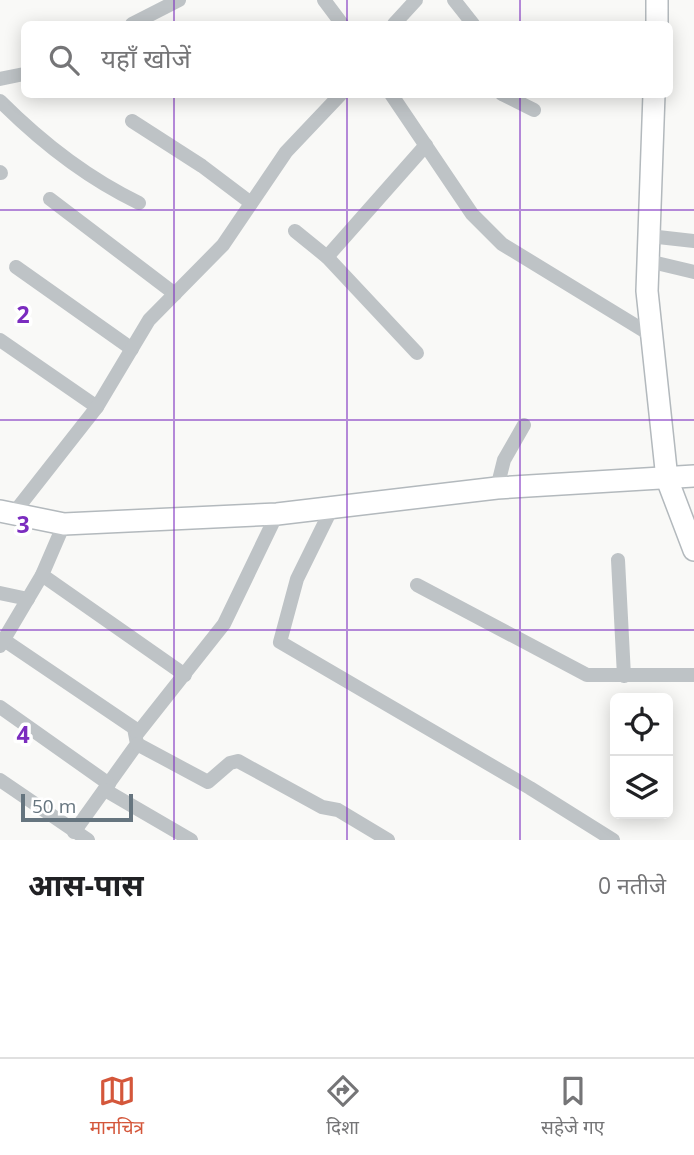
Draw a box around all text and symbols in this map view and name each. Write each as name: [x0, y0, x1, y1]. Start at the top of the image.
search box: [21, 21, 673, 98]
text: यहाँ खोजें: [101, 40, 191, 76]
icon: search: [45, 41, 83, 79]
text: 2: [16, 298, 30, 330]
text: 3: [16, 508, 30, 540]
map controls: [610, 693, 673, 819]
button: locate: [610, 693, 673, 756]
text: 4: [16, 718, 30, 750]
button: layers: [610, 756, 673, 819]
scale bar: [21, 791, 133, 823]
text: 50 m: [32, 793, 76, 819]
text: आस-पास: [28, 864, 144, 905]
text: 0 नतीजे: [598, 869, 666, 901]
tab: मानचित्र: [90, 1072, 144, 1142]
tab: दिशा: [324, 1072, 362, 1142]
tab: सहेजे गए: [541, 1072, 604, 1142]

